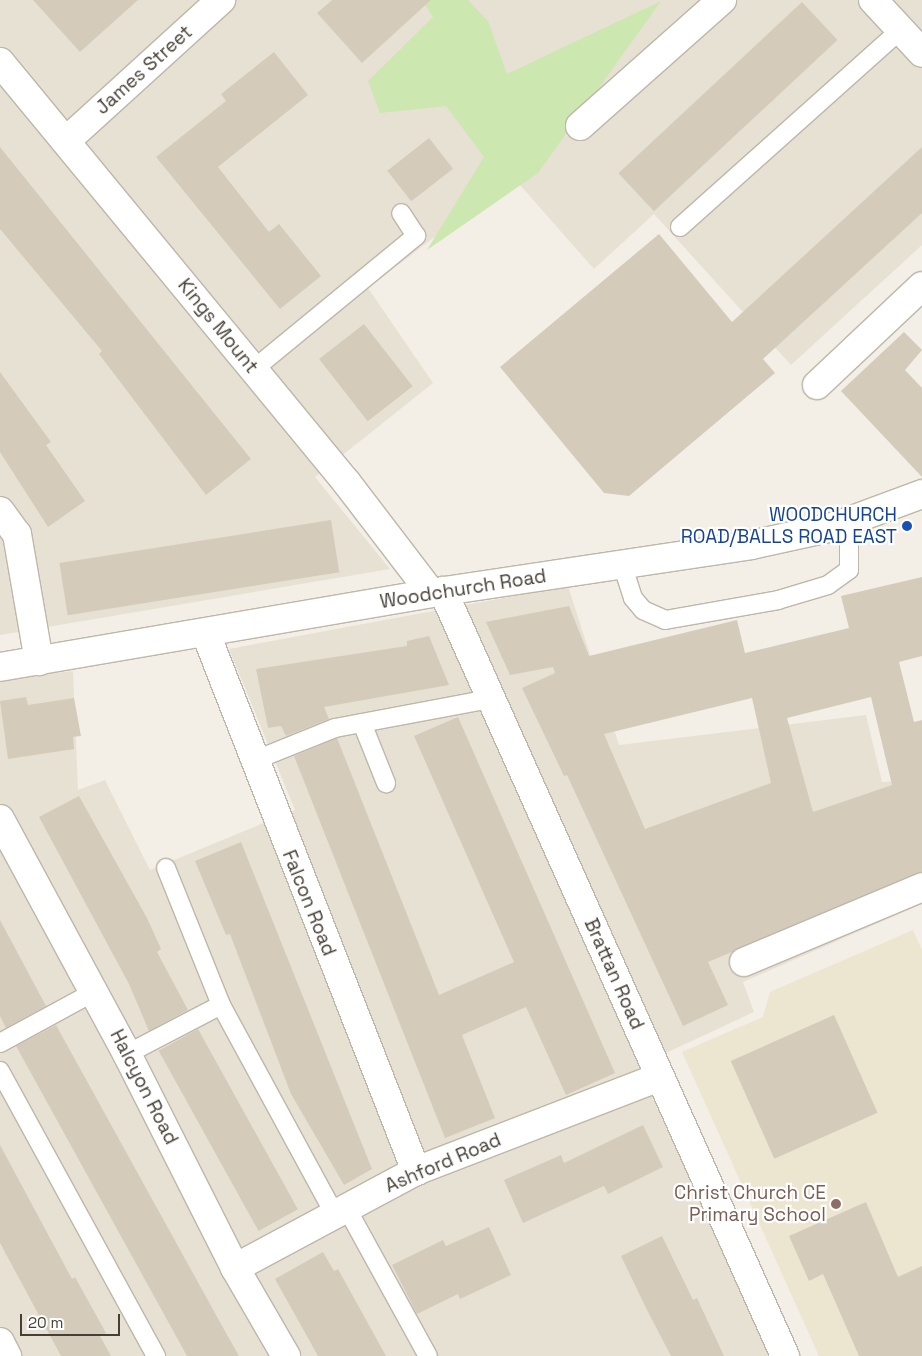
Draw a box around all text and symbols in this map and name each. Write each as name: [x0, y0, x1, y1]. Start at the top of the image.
street label: James Street: [91, 21, 197, 119]
street label: Kings Mount: [173, 274, 263, 378]
place label: WOODCHURCH ROAD/BALLS ROAD EAST: [681, 504, 897, 548]
marker: WOODCHURCH ROAD/BALLS ROAD EAST: [901, 520, 913, 532]
street label: Woodchurch Road: [378, 565, 548, 613]
street label: Falcon Road: [277, 847, 341, 959]
street label: Brattan Road: [579, 915, 649, 1033]
street label: Halcyon Road: [105, 1026, 183, 1148]
street label: Ashford Road: [382, 1128, 504, 1198]
place label: Christ Church CE Primary School: [674, 1182, 826, 1226]
marker: Christ Church CE Primary School: [830, 1198, 842, 1210]
scale bar: [22, 1304, 122, 1336]
text: 20 m: [28, 1313, 63, 1332]

